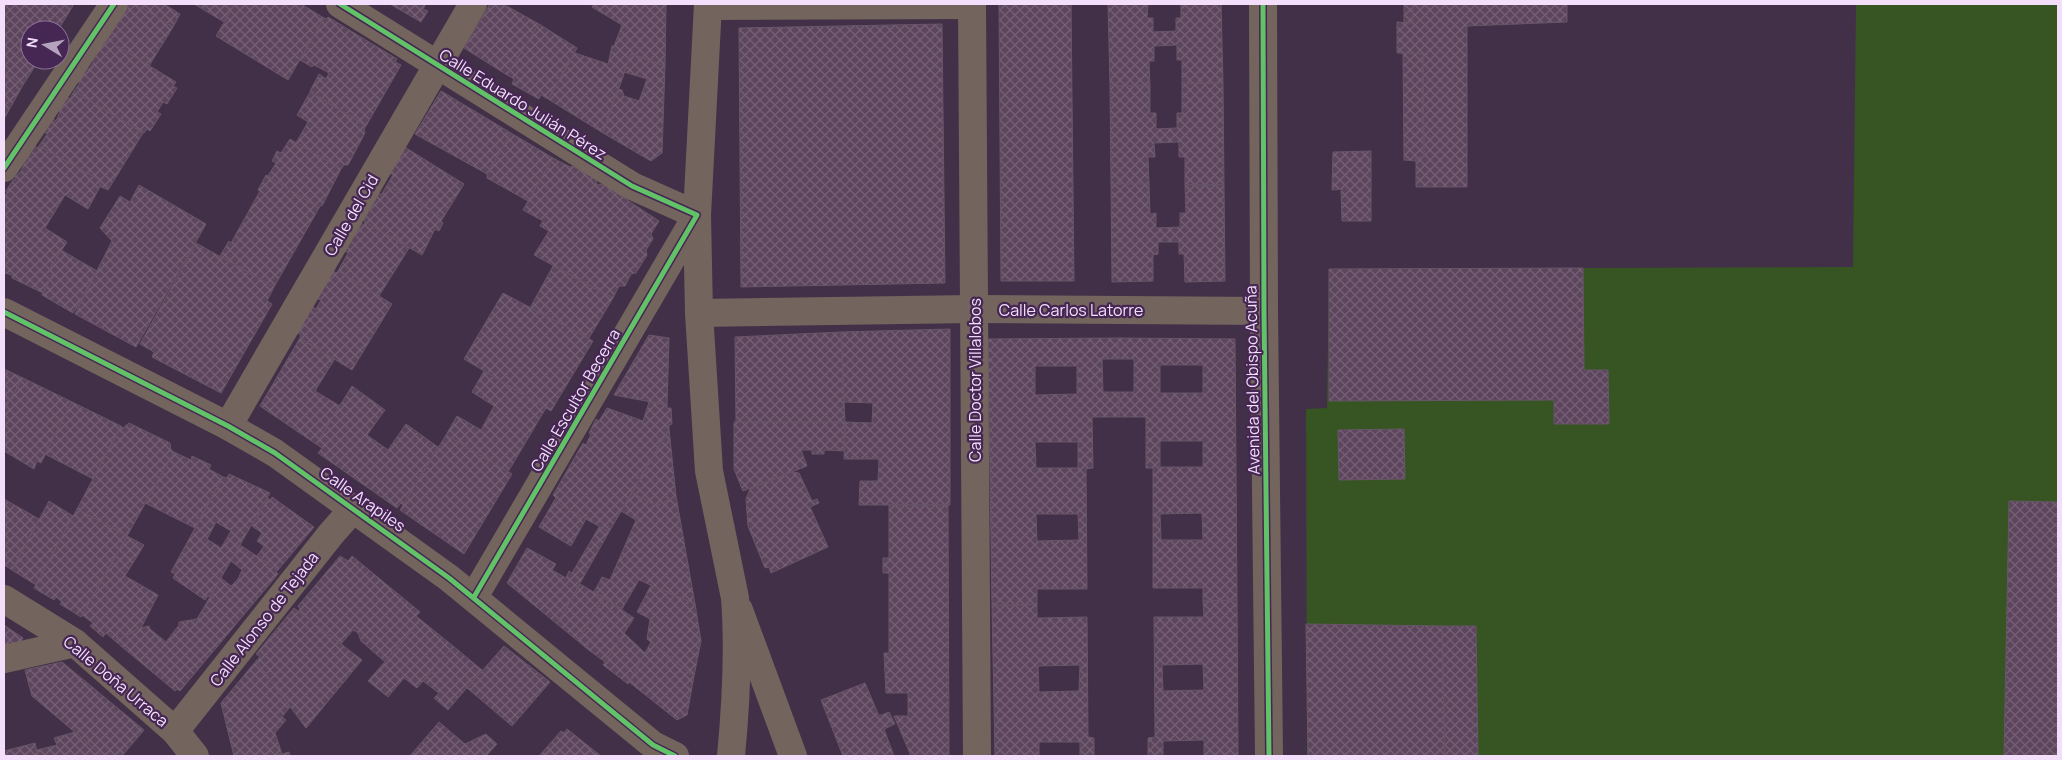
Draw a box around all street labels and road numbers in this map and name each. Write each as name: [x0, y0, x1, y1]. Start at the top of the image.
street label: Calle Eduardo Julián Pérez: [435, 43, 611, 165]
street label: Calle del Cid: [319, 170, 383, 260]
street label: Avenida del Obispo Acuña: [1239, 285, 1265, 475]
street label: Calle Doctor Villalobos: [964, 298, 986, 462]
street label: Calle Carlos Latorre: [999, 299, 1143, 321]
street label: Calle Escultor Becerra: [525, 324, 625, 476]
street label: Calle Arapiles: [316, 461, 410, 537]
street label: Calle Alonso de Tejada: [204, 547, 324, 691]
street label: Calle Doña Urraca: [59, 630, 173, 732]

